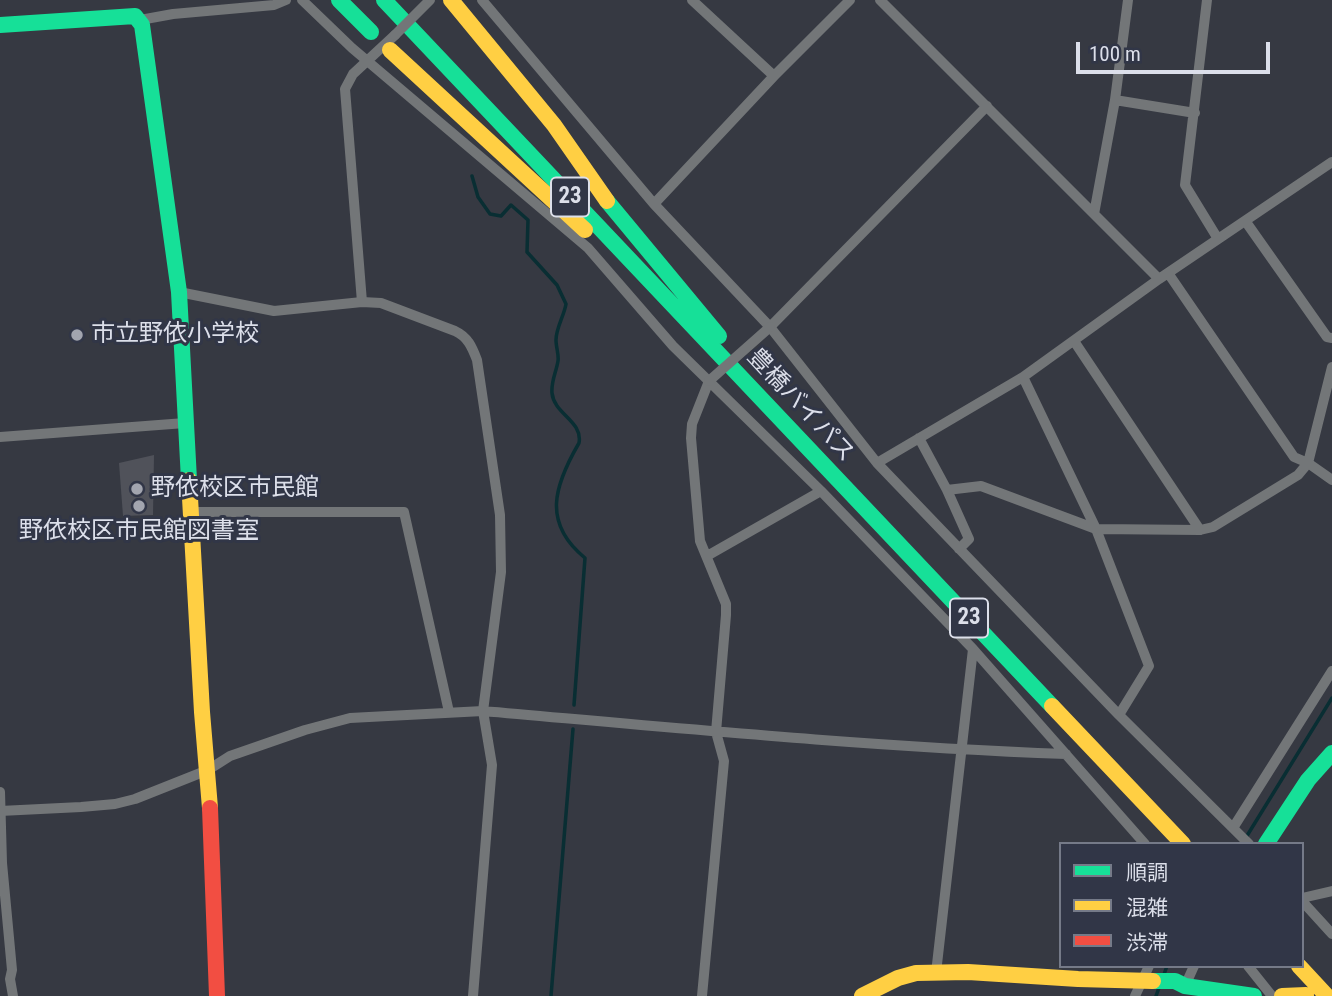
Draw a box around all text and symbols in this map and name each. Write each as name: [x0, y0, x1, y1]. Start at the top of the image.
scale bar: [1080, 28, 1274, 72]
text: 100 m: [1089, 42, 1141, 66]
road number: 23: [551, 178, 589, 216]
place label: 市立野依小学校: [91, 321, 259, 349]
marker: 市立野依小学校: [69, 327, 85, 343]
street label: 豊橋バイパス: [740, 344, 860, 468]
place label: 野依校区市民館: [151, 475, 319, 503]
marker: 野依校区市民館: [129, 481, 145, 497]
marker: 野依校区市民館図書室: [131, 498, 147, 514]
place label: 野依校区市民館図書室: [19, 518, 259, 546]
road number: 23: [950, 598, 988, 638]
legend: [1059, 842, 1304, 968]
text: 順調: [1126, 861, 1168, 885]
text: 混雑: [1126, 896, 1168, 920]
text: 渋滞: [1126, 931, 1168, 955]

